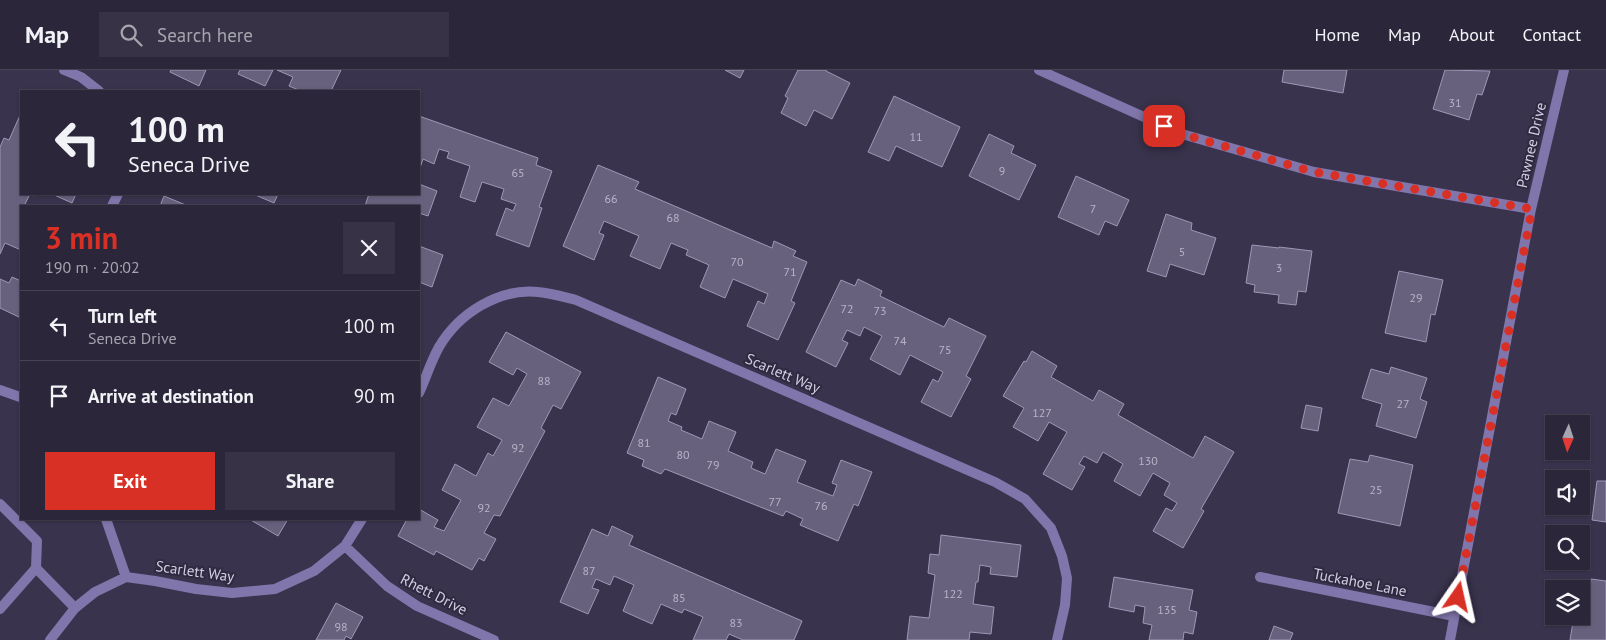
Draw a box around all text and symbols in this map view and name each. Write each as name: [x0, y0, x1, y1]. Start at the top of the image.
search box: [99, 12, 449, 57]
text: Map: [25, 19, 69, 50]
icon: search: [117, 21, 145, 49]
text: Search here: [157, 23, 253, 47]
text: Home: [1314, 23, 1360, 46]
text: Map: [1388, 23, 1421, 46]
text: About: [1449, 23, 1495, 46]
text: Contact: [1523, 23, 1581, 46]
house number: 31: [1448, 95, 1462, 110]
street label: Pawnee Drive: [1512, 100, 1550, 190]
pin: [1143, 105, 1185, 147]
text: 100 m: [128, 106, 225, 152]
icon: left: [45, 110, 110, 175]
icon: arrive: [1150, 112, 1178, 140]
house number: 11: [909, 129, 923, 144]
text: Seneca Drive: [128, 150, 250, 178]
house number: 9: [999, 163, 1005, 178]
house number: 65: [511, 165, 525, 180]
house number: 66: [604, 191, 618, 206]
house number: 7: [1090, 201, 1096, 216]
house number: 68: [666, 210, 680, 225]
text: 3 min: [45, 218, 118, 257]
button: close: [343, 222, 395, 274]
house number: 5: [1179, 244, 1185, 259]
house number: 70: [730, 254, 744, 269]
text: 190 m · 20:02: [45, 257, 140, 277]
house number: 3: [1276, 260, 1282, 275]
house number: 71: [783, 264, 797, 279]
house number: 29: [1409, 290, 1423, 305]
house number: 72: [840, 301, 854, 316]
house number: 73: [873, 303, 887, 318]
text: Turn left: [88, 304, 157, 328]
icon: left: [45, 312, 73, 340]
text: 100 m: [343, 314, 395, 338]
text: Seneca Drive: [88, 328, 177, 348]
house number: 74: [893, 333, 907, 348]
house number: 75: [938, 342, 952, 357]
street label: Scarlett Way: [743, 349, 823, 397]
house number: 88: [537, 373, 551, 388]
icon: arrive: [45, 382, 73, 410]
text: Arrive at destination: [88, 384, 254, 408]
text: 90 m: [354, 384, 395, 408]
house number: 27: [1396, 396, 1410, 411]
house number: 127: [1032, 405, 1052, 420]
north arrow: [1545, 415, 1590, 460]
map controls: [1545, 415, 1590, 625]
house number: 81: [637, 435, 651, 450]
house number: 92: [511, 440, 525, 455]
house number: 80: [676, 447, 690, 462]
button: Exit: [45, 452, 215, 510]
button: Share: [225, 452, 395, 510]
house number: 130: [1138, 453, 1158, 468]
house number: 79: [706, 457, 720, 472]
button: sound: [1545, 470, 1590, 515]
house number: 25: [1369, 482, 1383, 497]
house number: 77: [768, 494, 782, 509]
house number: 76: [814, 498, 828, 513]
house number: 92: [477, 500, 491, 515]
button: search: [1545, 525, 1590, 570]
street label: Scarlett Way: [154, 556, 236, 586]
house number: 87: [582, 563, 596, 578]
street label: Tuckahoe Lane: [1312, 564, 1408, 600]
street label: Rhett Drive: [397, 569, 471, 619]
position arrow: [1431, 570, 1483, 622]
button: layers: [1545, 580, 1590, 625]
house number: 122: [943, 586, 963, 601]
house number: 85: [672, 590, 686, 605]
house number: 135: [1157, 602, 1177, 617]
house number: 83: [729, 615, 743, 630]
house number: 98: [334, 619, 348, 634]

